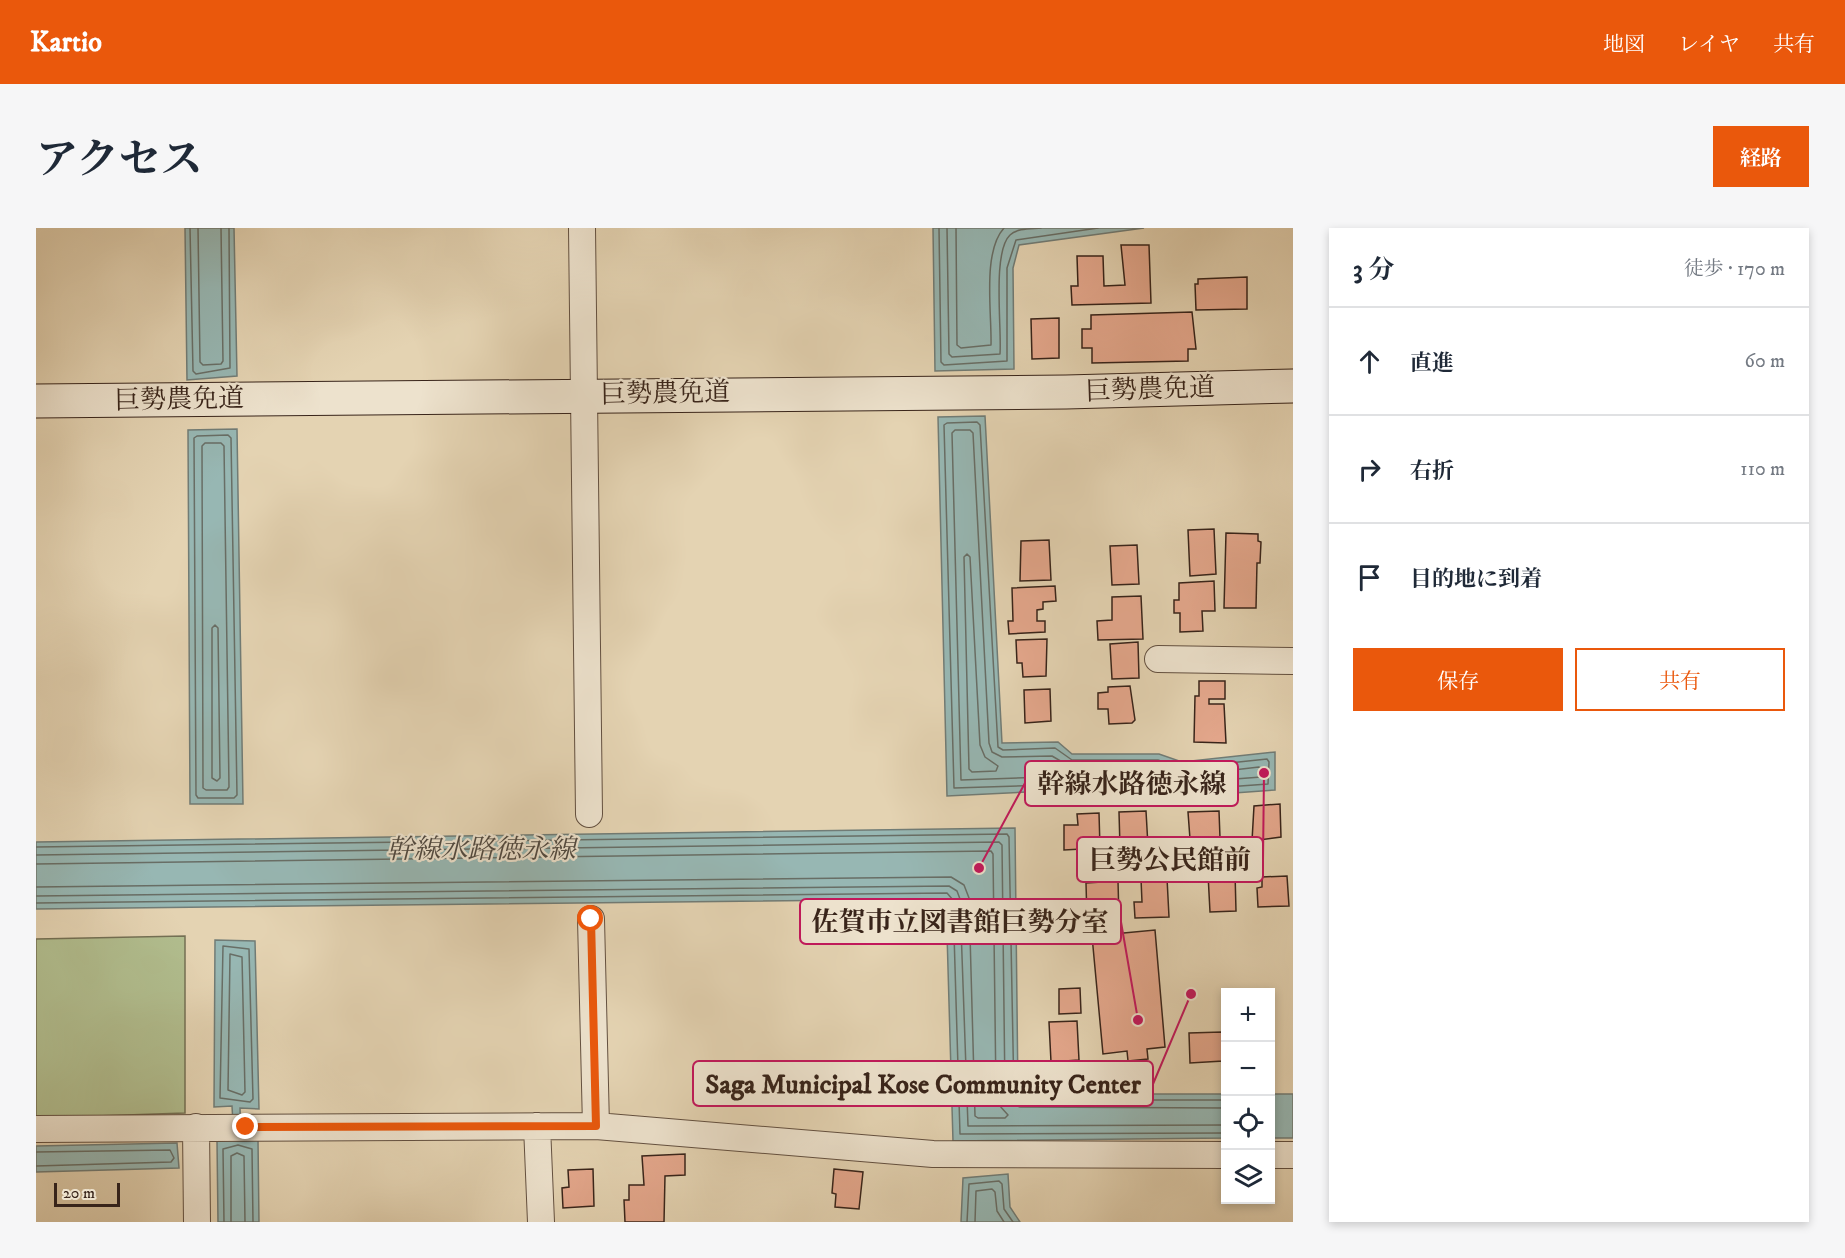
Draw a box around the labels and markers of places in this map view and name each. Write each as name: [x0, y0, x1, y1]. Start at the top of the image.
callout: 幹線水路徳永線: [1025, 761, 1238, 806]
callout: 巨勢公民館前: [1077, 837, 1263, 882]
callout: 佐賀市立図書館巨勢分室: [800, 899, 1121, 944]
callout: Saga Municipal Kose Community Center: [693, 1061, 1153, 1106]

